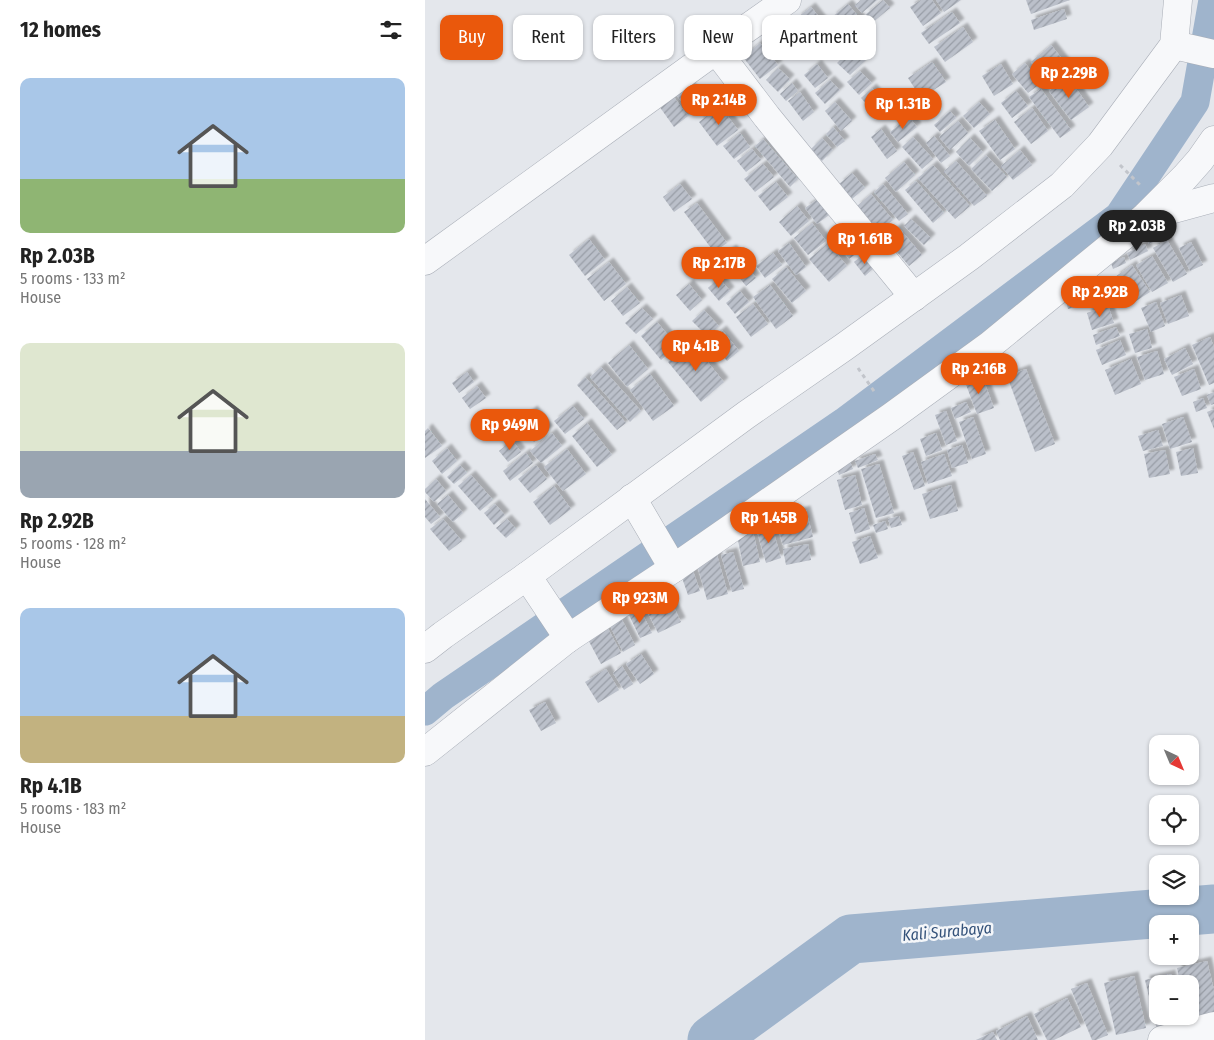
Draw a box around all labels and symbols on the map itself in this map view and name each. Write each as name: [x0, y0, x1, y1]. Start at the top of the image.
pin: Rp 2.29B: [1017, 56, 1121, 99]
pin: Rp 2.14B: [667, 84, 771, 126]
pin: Rp 1.31B: [851, 88, 955, 130]
pin: Rp 2.03B: [1085, 210, 1189, 252]
pin: Rp 1.61B: [813, 222, 917, 265]
pin: Rp 2.17B: [667, 246, 771, 289]
pin: Rp 2.92B: [1048, 276, 1152, 318]
pin: Rp 4.1B: [650, 330, 742, 372]
pin: Rp 2.16B: [927, 352, 1031, 395]
pin: Rp 949M: [464, 408, 556, 451]
pin: Rp 1.45B: [717, 502, 821, 544]
pin: Rp 923M: [594, 582, 686, 624]
north arrow: [1149, 735, 1199, 785]
water label: Kali Surabaya: [901, 918, 993, 945]

